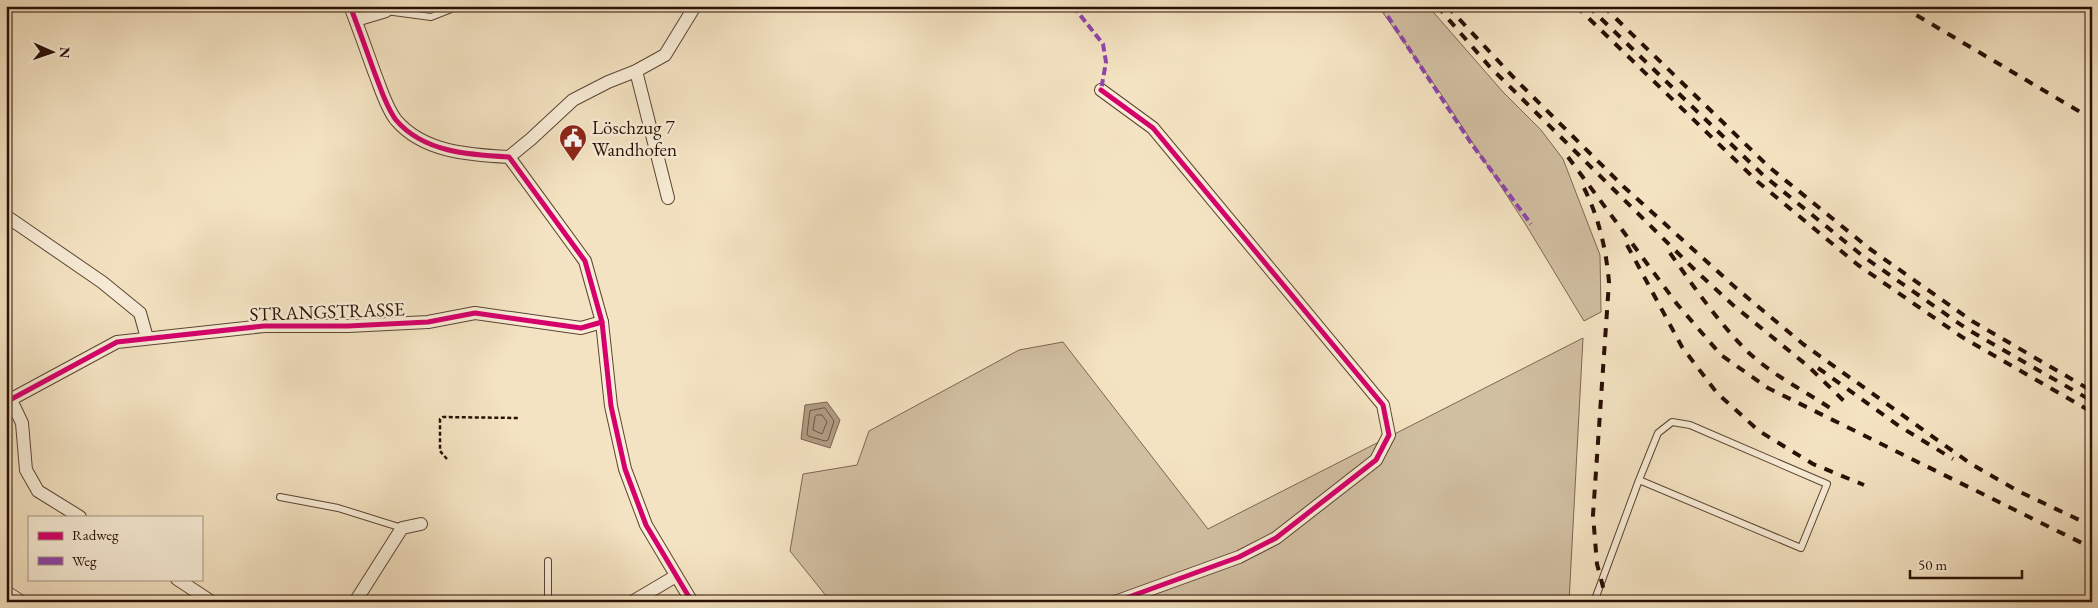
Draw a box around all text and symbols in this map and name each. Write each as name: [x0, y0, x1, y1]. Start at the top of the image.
north arrow: [28, 28, 78, 78]
text: N: [56, 46, 74, 59]
place label: Löschzug 7 Wandhofen: [592, 115, 677, 162]
public building icon: Löschzug 7 Wandhofen: [558, 123, 588, 162]
street label: STRANGSTRASSE: [249, 296, 405, 327]
legend: [28, 516, 202, 580]
text: Radweg: [72, 525, 119, 544]
scale bar: [1910, 548, 2023, 580]
text: Weg: [72, 551, 97, 570]
text: 50 m: [1918, 555, 1947, 574]

